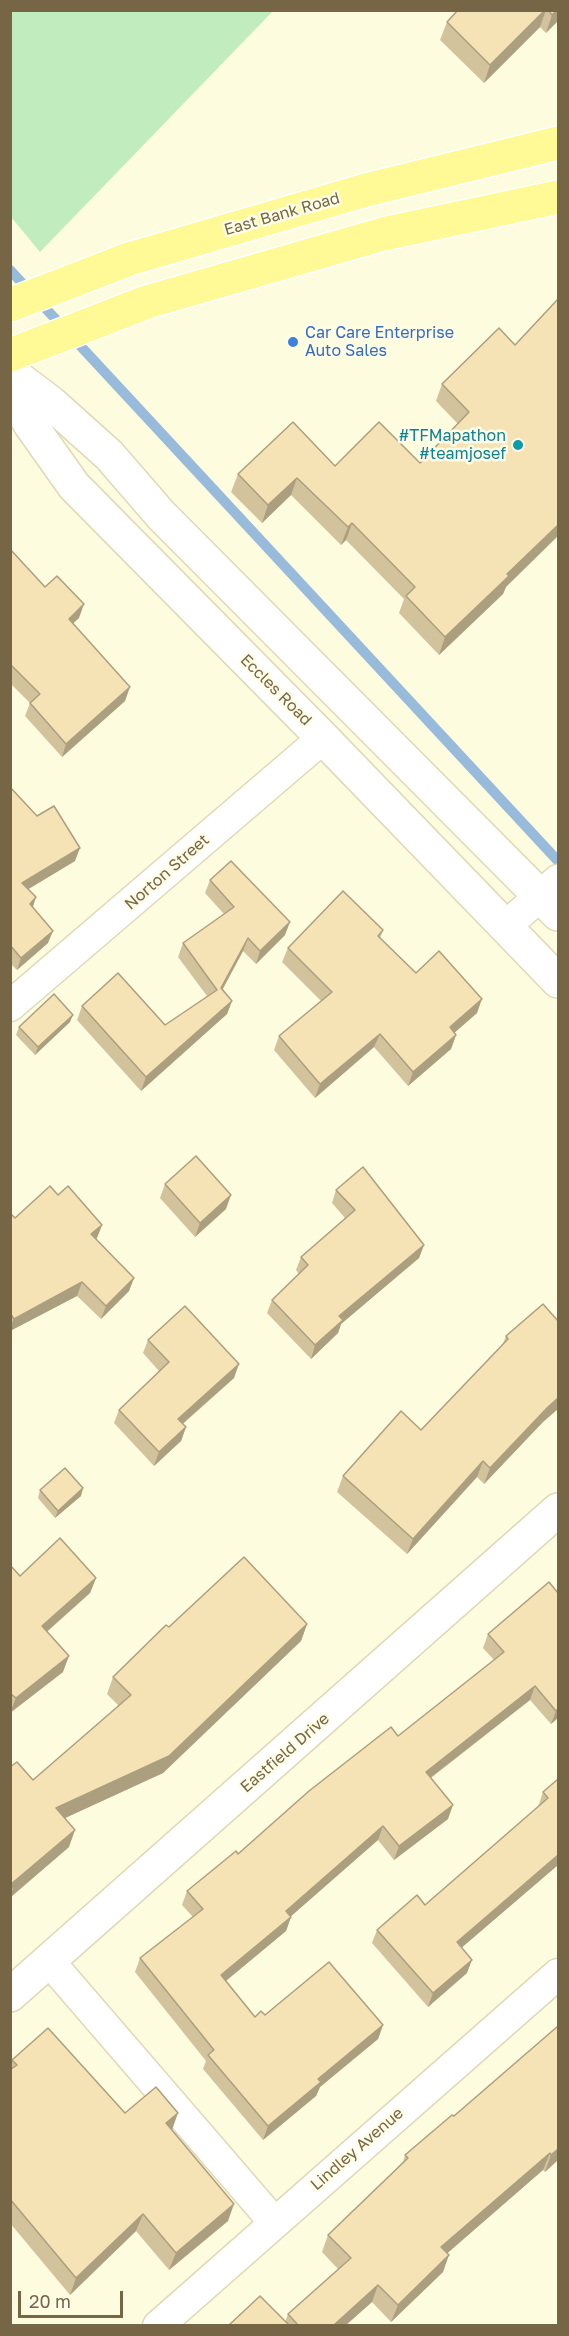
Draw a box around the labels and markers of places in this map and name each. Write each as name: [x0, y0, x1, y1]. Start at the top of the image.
place label: Car Care Enterprise Auto Sales: [305, 323, 454, 361]
marker: Car Care Enterprise Auto Sales: [286, 335, 300, 349]
place label: #TFMapathon #teamjosef: [398, 426, 506, 464]
marker: #TFMapathon #teamjosef: [511, 438, 525, 452]

